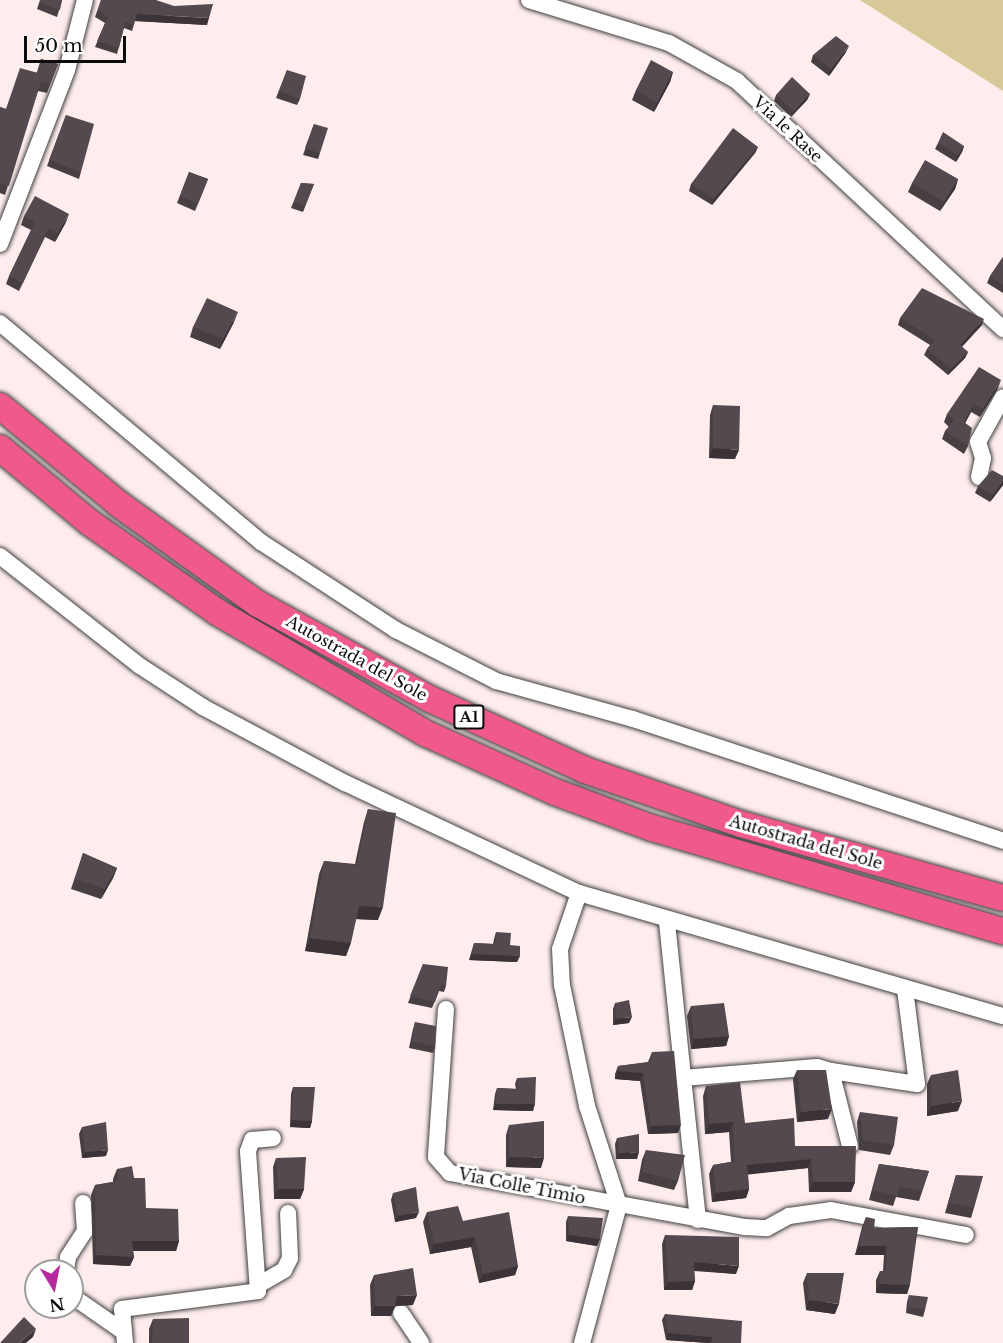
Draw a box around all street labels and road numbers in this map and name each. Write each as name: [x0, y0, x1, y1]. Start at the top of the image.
street label: Via le Rase: [749, 92, 827, 166]
street label: Autostrada del Sole: [283, 611, 431, 705]
road number: A1: [452, 705, 486, 729]
street label: Autostrada del Sole: [727, 811, 885, 873]
street label: Via Colle Timio: [457, 1164, 587, 1208]

